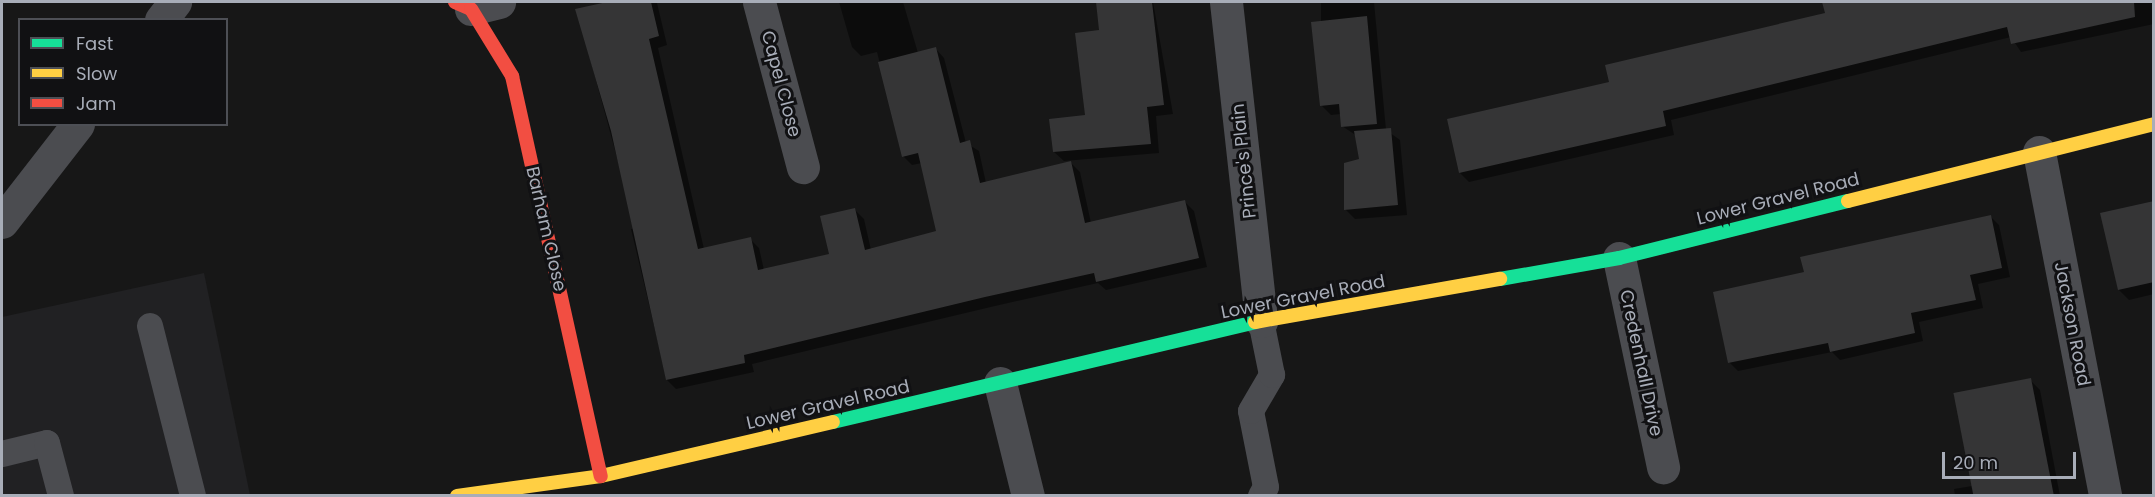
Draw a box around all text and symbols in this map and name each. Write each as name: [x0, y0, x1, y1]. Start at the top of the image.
legend: [18, 18, 228, 126]
street label: Capel Close: [756, 29, 806, 139]
text: Fast: [76, 31, 113, 56]
text: Slow: [76, 61, 117, 86]
text: Jam: [76, 91, 116, 116]
street label: Prince's Plain: [1227, 103, 1261, 219]
street label: Barham Close: [521, 165, 571, 293]
street label: Lower Gravel Road: [1694, 168, 1862, 230]
street label: Jackson Road: [2049, 260, 2095, 388]
street label: Lower Gravel Road: [1219, 270, 1387, 324]
street label: Credenhall Drive: [1615, 288, 1667, 438]
street label: Lower Gravel Road: [744, 376, 912, 434]
scale bar: [1945, 440, 2078, 478]
text: 20 m: [1953, 450, 1998, 475]

